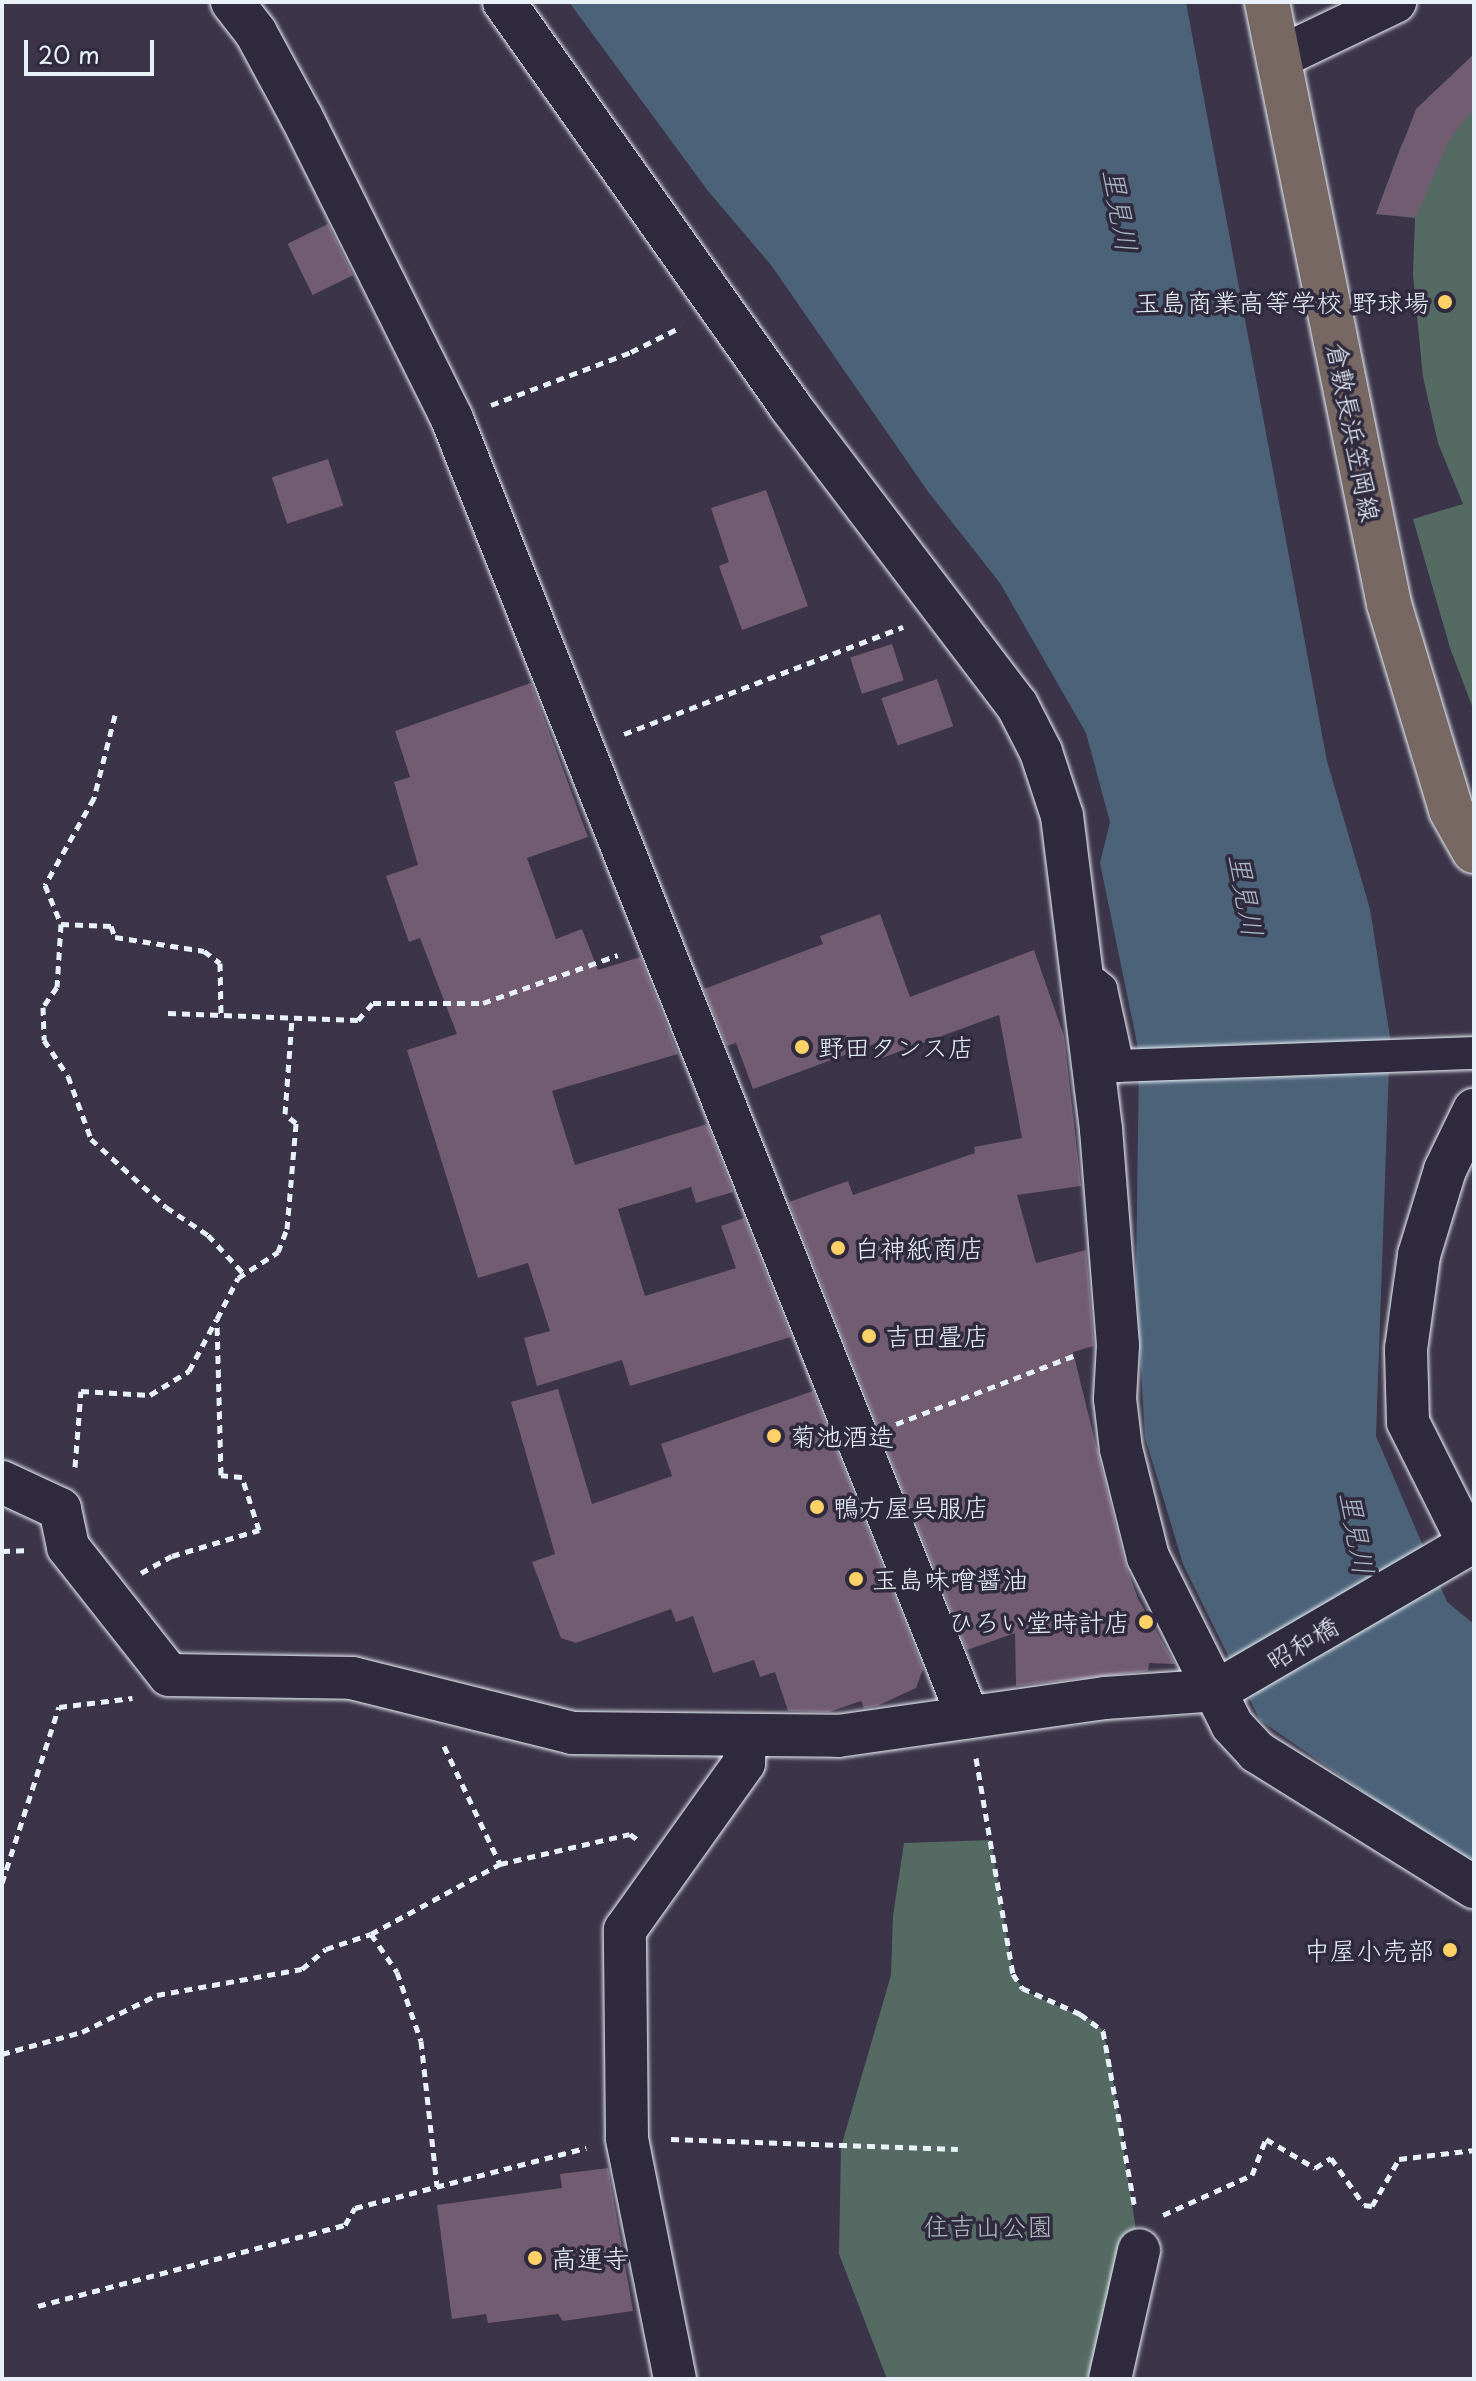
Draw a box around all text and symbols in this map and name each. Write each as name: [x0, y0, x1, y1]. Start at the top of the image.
scale bar: [28, 24, 158, 74]
text: 20 m: [38, 36, 100, 72]
water label: 里見川: [1097, 166, 1145, 254]
place label: 玉島商業高等学校 野球場: [1135, 286, 1429, 318]
marker: 玉島商業高等学校 野球場: [1436, 293, 1454, 311]
street label: 倉敷長浜笠岡線: [1321, 340, 1387, 524]
water label: 里見川: [1223, 851, 1271, 939]
place label: 野田タンス店: [818, 1031, 974, 1063]
marker: 野田タンス店: [793, 1038, 811, 1056]
place label: 白神紙商店: [854, 1232, 984, 1264]
marker: 白神紙商店: [829, 1239, 847, 1257]
place label: 吉田畳店: [885, 1320, 989, 1352]
marker: 吉田畳店: [860, 1327, 878, 1345]
place label: 菊池酒造: [790, 1420, 894, 1452]
marker: 菊池酒造: [765, 1427, 783, 1445]
water label: 里見川: [1334, 1489, 1382, 1577]
place label: 鴨方屋呉服店: [833, 1491, 989, 1523]
marker: 鴨方屋呉服店: [808, 1498, 826, 1516]
place label: 玉島味噌醤油: [872, 1563, 1028, 1595]
marker: 玉島味噌醤油: [847, 1570, 865, 1588]
place label: ひろい堂時計店: [948, 1606, 1130, 1638]
street label: 昭和橋: [1261, 1610, 1343, 1676]
marker: ひろい堂時計店: [1137, 1613, 1155, 1631]
place label: 中屋小売部: [1304, 1934, 1434, 1966]
marker: 中屋小売部: [1441, 1941, 1459, 1959]
park label: 住吉山公園: [923, 2210, 1053, 2242]
place label: 高運寺: [551, 2242, 629, 2274]
marker: 高運寺: [526, 2249, 544, 2267]

